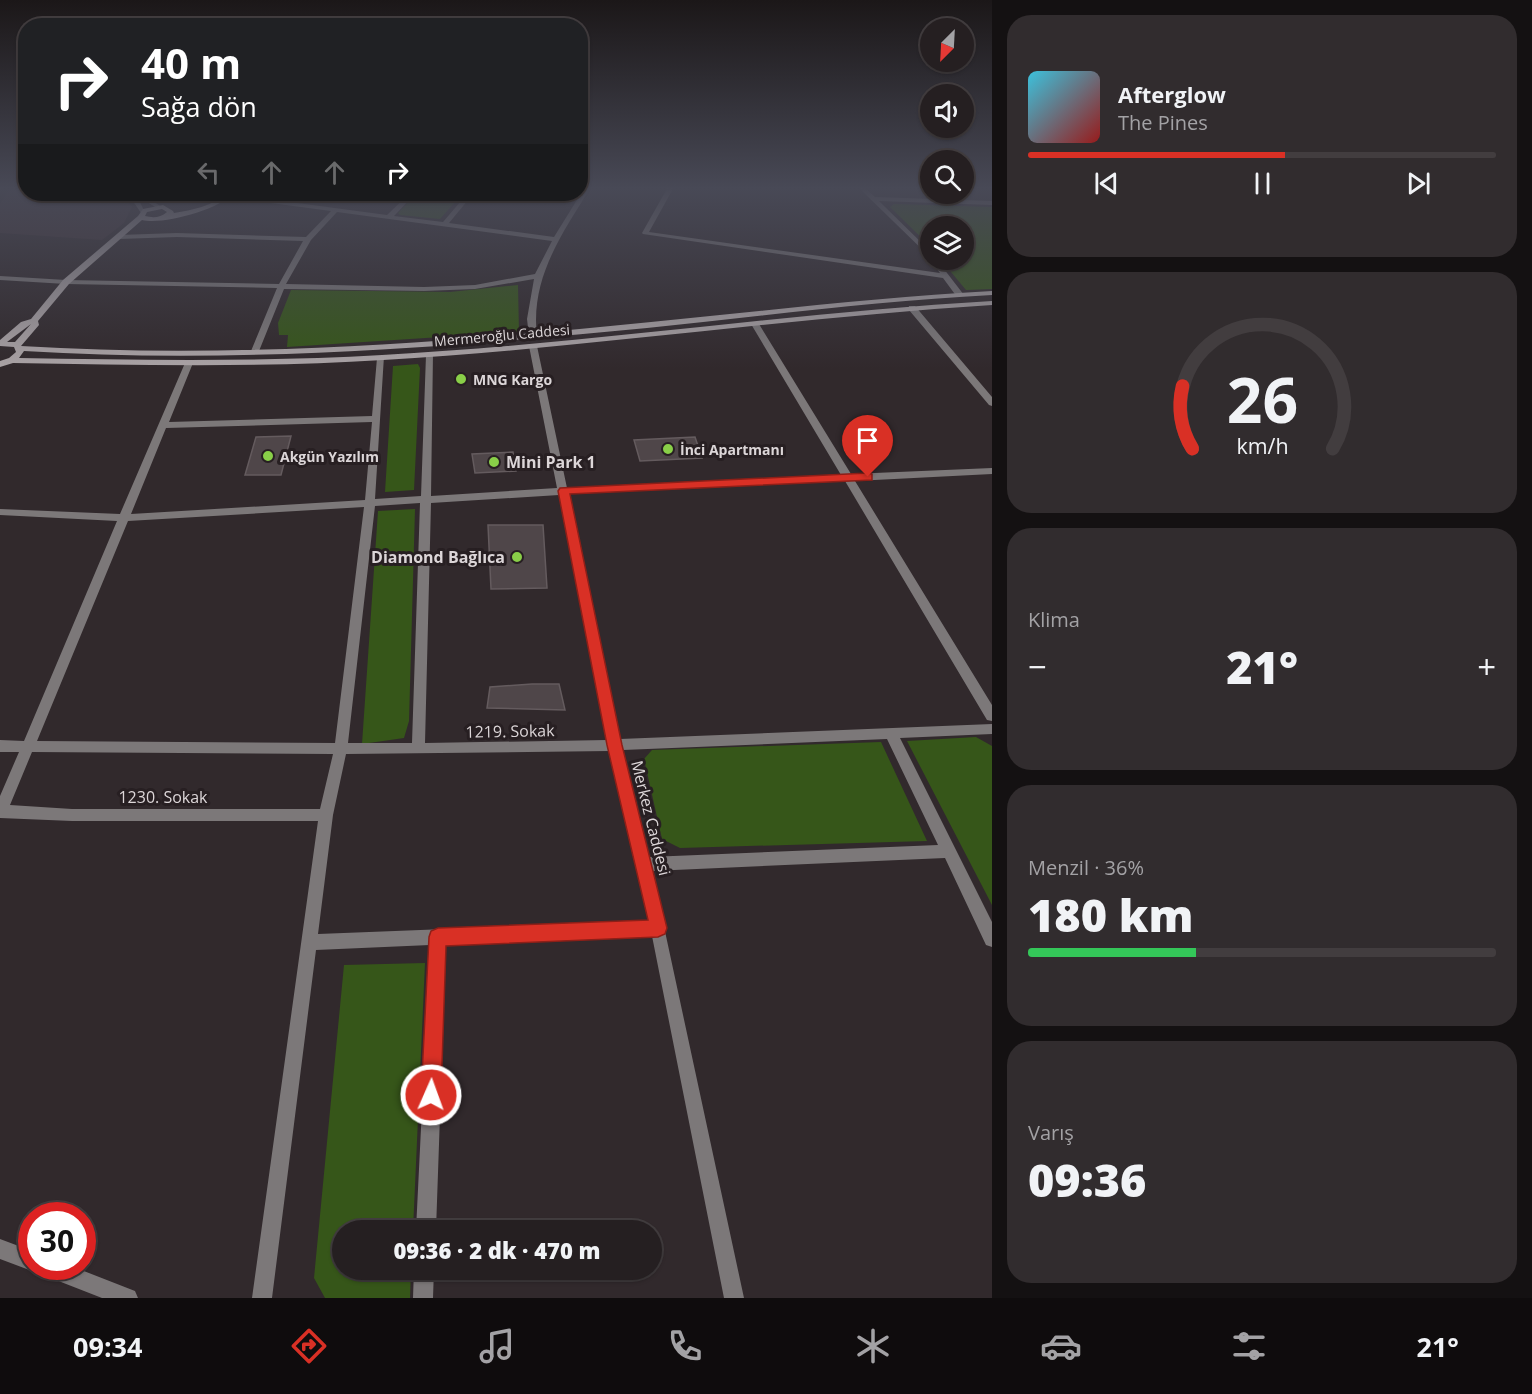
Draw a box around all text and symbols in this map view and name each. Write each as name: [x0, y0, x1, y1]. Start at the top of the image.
north arrow: [920, 18, 974, 72]
map controls: [920, 18, 974, 270]
text: 40 m: [141, 34, 241, 91]
icon: right: [42, 42, 120, 120]
text: Afterglow: [1118, 79, 1226, 109]
button: sound: [920, 84, 974, 138]
text: Sağa dön: [141, 88, 257, 125]
text: The Pines: [1118, 109, 1208, 136]
button: search: [920, 150, 974, 204]
icon: left: [192, 156, 225, 189]
icon: ahead: [255, 156, 288, 189]
icon: ahead: [318, 156, 351, 189]
icon: right: [381, 156, 414, 189]
icon: previous: [1090, 167, 1123, 200]
icon: pause: [1246, 167, 1279, 200]
icon: next: [1402, 167, 1435, 200]
button: layers: [920, 216, 974, 270]
street label: Mermeroğlu Caddesi: [433, 320, 571, 350]
text: 26: [1226, 357, 1298, 442]
place label: MNG Kargo: [473, 370, 552, 389]
marker: MNG Kargo: [454, 372, 468, 386]
pin: [842, 415, 893, 477]
icon: arrive: [851, 424, 884, 457]
text: km/h: [1236, 432, 1288, 461]
place label: İnci Apartmanı: [680, 440, 784, 459]
marker: İnci Apartmanı: [661, 442, 675, 456]
place label: Akgün Yazılım: [280, 447, 379, 466]
marker: Akgün Yazılım: [261, 449, 275, 463]
place label: Mini Park 1: [506, 451, 596, 473]
marker: Mini Park 1: [487, 455, 501, 469]
place label: Diamond Bağlıca: [371, 546, 505, 568]
marker: Diamond Bağlıca: [510, 550, 524, 564]
text: Klima: [1028, 606, 1080, 633]
text: 21°: [1226, 636, 1298, 697]
text: −: [1028, 644, 1047, 689]
text: +: [1477, 644, 1496, 689]
street label: 1219. Sokak: [465, 719, 555, 743]
street label: Merkez Caddesi: [626, 758, 676, 878]
street label: 1230. Sokak: [118, 786, 208, 808]
text: Menzil · 36%: [1028, 854, 1144, 881]
text: 180 km: [1028, 884, 1193, 945]
position arrow: [399, 1063, 463, 1127]
text: Varış: [1028, 1119, 1074, 1146]
text: 09:36: [1028, 1149, 1146, 1210]
speed limit sign: 30: [18, 1202, 96, 1280]
text: 09:36 · 2 dk · 470 m: [393, 1235, 601, 1265]
icon: directions: [288, 1325, 330, 1367]
icon: music: [476, 1325, 518, 1367]
icon: phone: [664, 1325, 706, 1367]
icon: climate: [852, 1325, 894, 1367]
icon: car: [1040, 1325, 1082, 1367]
icon: filters: [1228, 1325, 1270, 1367]
text: 09:34: [73, 1328, 142, 1365]
text: 21°: [1416, 1328, 1459, 1365]

